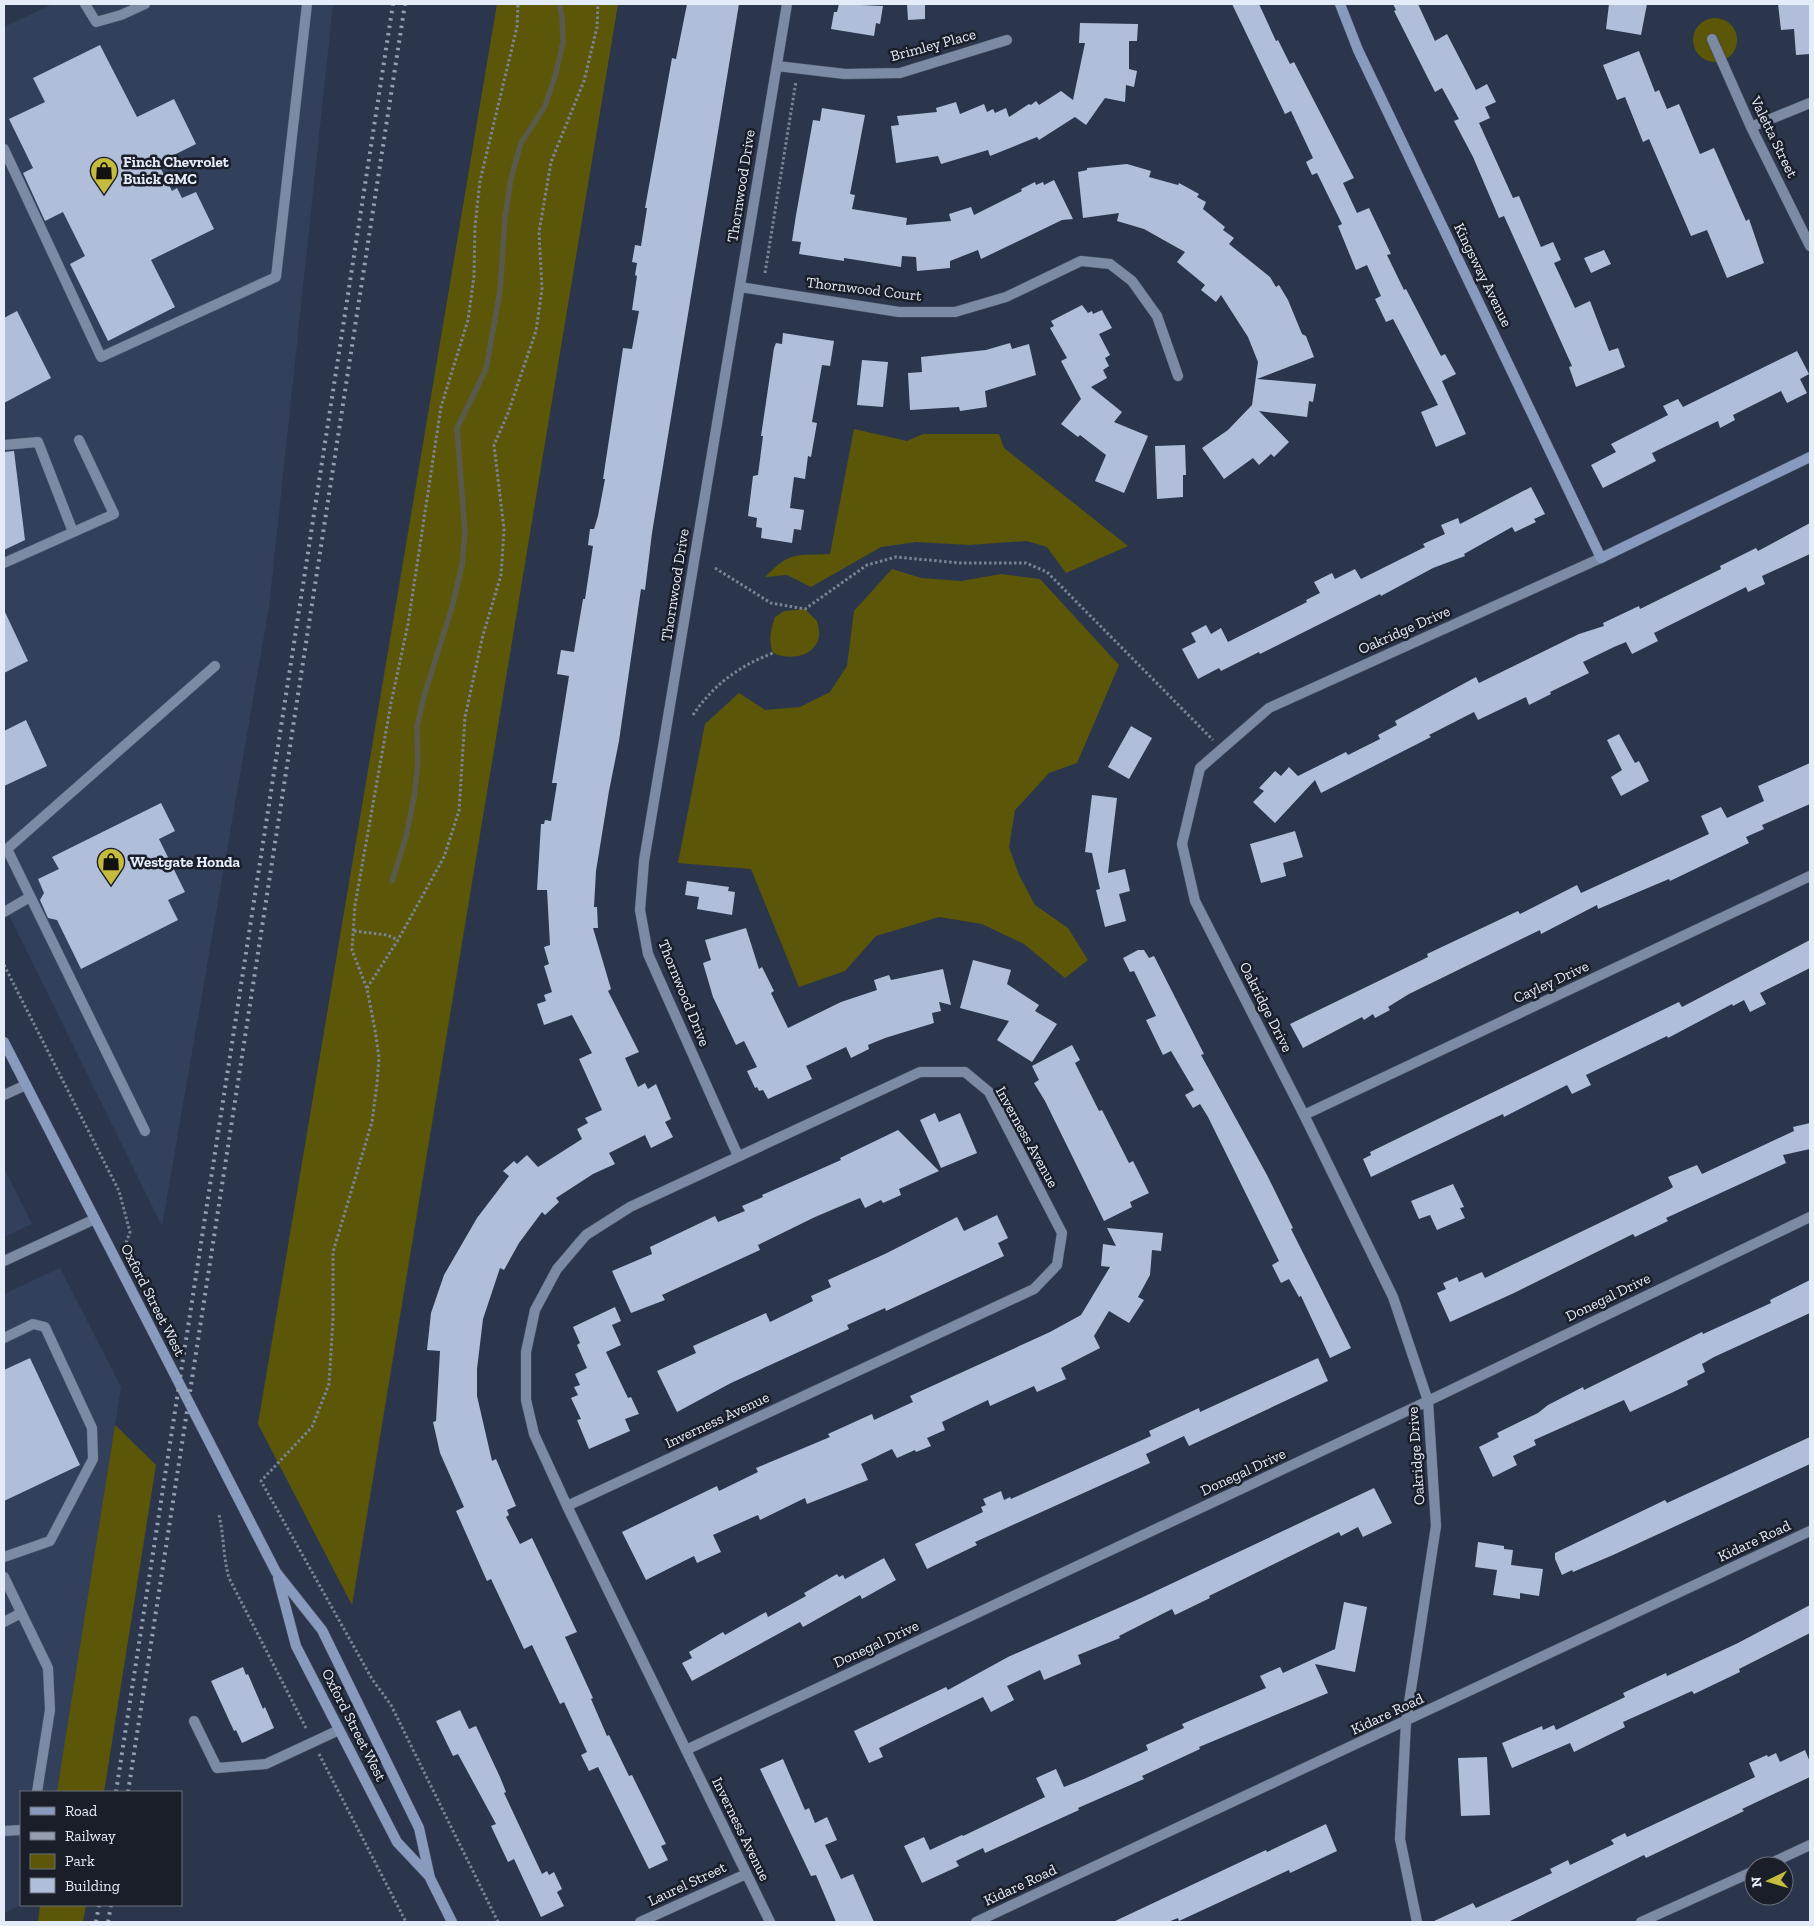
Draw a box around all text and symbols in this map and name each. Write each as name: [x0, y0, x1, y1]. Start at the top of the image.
street label: Brimley Place: [888, 25, 978, 65]
street label: Valetta Street: [1746, 92, 1802, 181]
street label: Thornwood Drive: [723, 128, 759, 244]
place label: Finch Chevrolet Buick GMC: [123, 153, 230, 188]
shop icon: Finch Chevrolet Buick GMC: [89, 156, 119, 195]
street label: Kingsway Avenue: [1450, 220, 1516, 330]
street label: Thornwood Court: [805, 273, 923, 305]
street label: Thornwood Drive: [657, 527, 693, 643]
street label: Oakridge Drive: [1355, 602, 1453, 658]
shop icon: Westgate Honda: [96, 847, 126, 886]
place label: Westgate Honda: [130, 853, 241, 871]
street label: Thornwood Drive: [654, 937, 714, 1049]
street label: Cayley Drive: [1511, 957, 1591, 1007]
street label: Oakridge Drive: [1236, 959, 1296, 1055]
street label: Inverness Avenue: [992, 1083, 1062, 1191]
street label: Oxford Street West: [117, 1241, 189, 1360]
street label: Donegal Drive: [1563, 1269, 1653, 1325]
street label: Inverness Avenue: [662, 1388, 772, 1452]
street label: Oakridge Drive: [1404, 1406, 1428, 1506]
street label: Donegal Drive: [1197, 1444, 1289, 1500]
street label: Kidare Road: [1715, 1516, 1794, 1566]
street label: Donegal Drive: [830, 1616, 922, 1672]
street label: Oxford Street West: [318, 1666, 390, 1785]
street label: Kidare Road: [1348, 1689, 1427, 1739]
street label: Inverness Avenue: [708, 1774, 774, 1884]
legend: [20, 1791, 182, 1906]
text: Road: [65, 1802, 98, 1820]
text: Railway: [65, 1827, 116, 1845]
text: Park: [65, 1852, 95, 1870]
north arrow: [1744, 1856, 1794, 1906]
street label: Laurel Street: [645, 1858, 729, 1910]
street label: Kidare Road: [981, 1860, 1060, 1910]
text: N: [1748, 1876, 1765, 1888]
text: Building: [65, 1877, 120, 1895]

